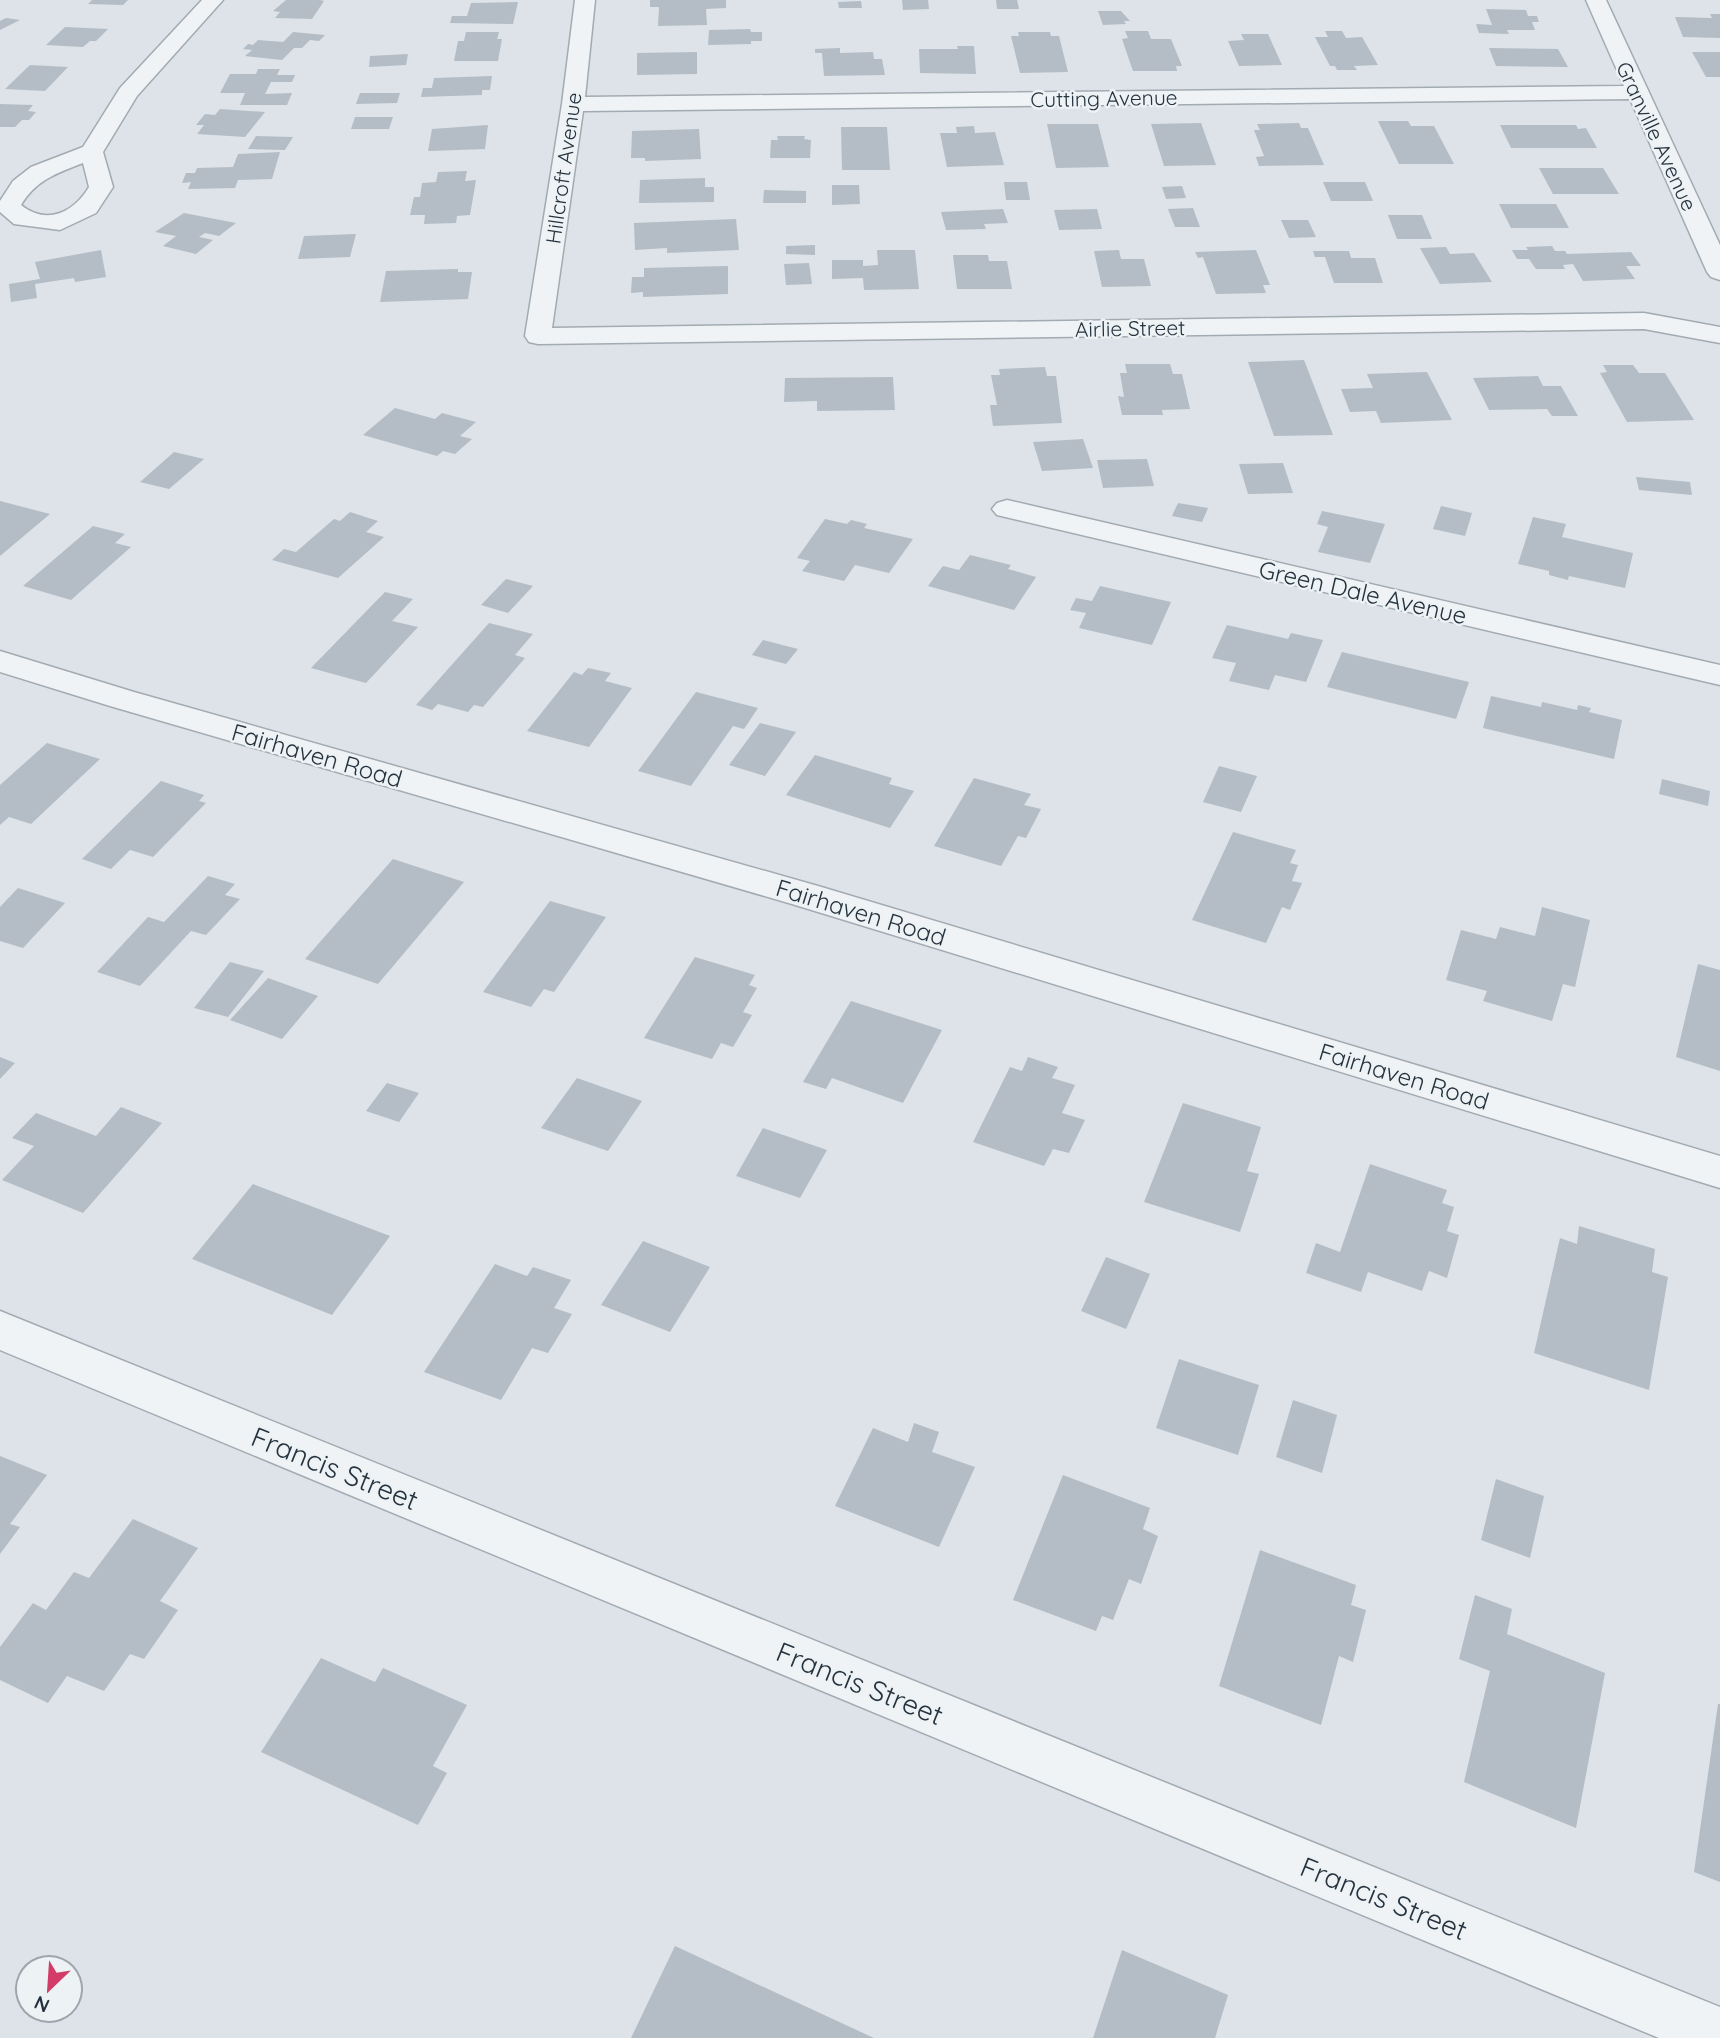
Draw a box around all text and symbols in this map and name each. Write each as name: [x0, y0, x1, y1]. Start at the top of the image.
street label: Granville Avenue: [1611, 57, 1703, 215]
street label: Cutting Avenue: [1030, 84, 1178, 112]
street label: Hillcroft Avenue: [540, 91, 586, 245]
street label: Airlie Street: [1075, 314, 1185, 342]
street label: Green Dale Avenue: [1256, 554, 1470, 630]
street label: Fairhaven Road: [228, 716, 406, 794]
street label: Fairhaven Road: [772, 872, 950, 952]
street label: Fairhaven Road: [1315, 1036, 1493, 1116]
street label: Francis Street: [246, 1419, 424, 1517]
street label: Francis Street: [771, 1634, 949, 1732]
street label: Francis Street: [1295, 1849, 1473, 1947]
north arrow: [14, 1954, 84, 2024]
text: N: [30, 1991, 53, 2018]

